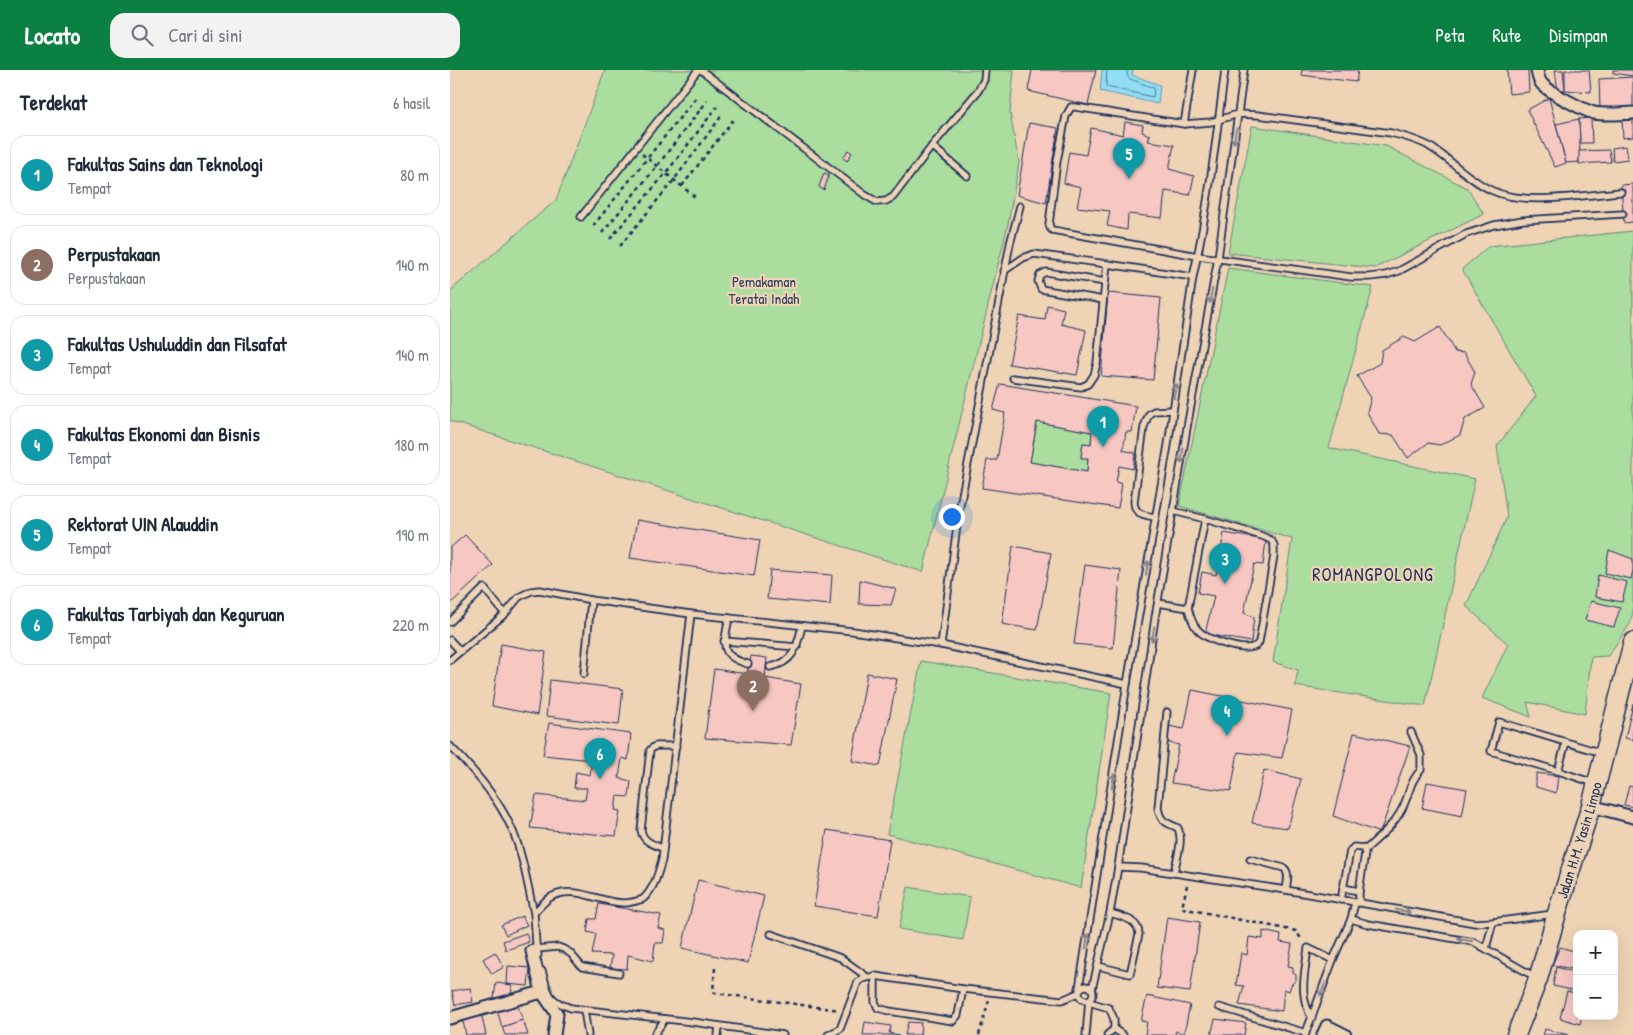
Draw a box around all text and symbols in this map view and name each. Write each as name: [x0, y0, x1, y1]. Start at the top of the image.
search box: [110, 13, 460, 58]
text: Locato: [25, 19, 80, 51]
icon: search: [128, 21, 156, 49]
text: Cari di sini: [168, 22, 243, 48]
text: Peta: [1436, 23, 1465, 48]
text: Rute: [1493, 23, 1521, 48]
text: Disimpan: [1549, 23, 1608, 48]
text: Terdekat: [20, 88, 87, 117]
text: 6 hasil: [393, 92, 430, 114]
one-way arrow: [1230, 127, 1240, 143]
pin: 5: [1113, 138, 1145, 179]
text: Fakultas Sains dan Teknologi: [68, 151, 263, 177]
text: 1: [34, 164, 40, 186]
text: 80 m: [400, 164, 429, 186]
text: Tempat: [68, 177, 111, 199]
text: Perpustakaan: [68, 241, 160, 267]
text: 2: [33, 254, 41, 276]
text: 140 m: [395, 254, 429, 276]
text: Perpustakaan: [68, 267, 146, 289]
park label: Pemakaman Teratai Indah: [729, 271, 799, 309]
one-way arrow: [1205, 288, 1215, 304]
text: Fakultas Ushuluddin dan Filsafat: [68, 331, 287, 357]
text: 3: [33, 344, 41, 366]
text: 140 m: [395, 344, 429, 366]
text: Tempat: [68, 357, 111, 379]
one-way arrow: [1171, 383, 1181, 399]
pin: 1: [1087, 406, 1119, 447]
text: Fakultas Ekonomi dan Bisnis: [68, 421, 260, 447]
text: 4: [34, 434, 40, 456]
text: 180 m: [395, 434, 429, 456]
text: Tempat: [68, 447, 111, 469]
one-way arrow: [1177, 448, 1187, 464]
your location: [939, 504, 965, 530]
text: Rektorat UIN Alauddin: [68, 511, 218, 537]
text: 5: [34, 524, 40, 546]
text: 190 m: [396, 524, 429, 546]
text: Tempat: [68, 537, 111, 559]
pin: 3: [1209, 543, 1241, 584]
one-way arrow: [1143, 561, 1153, 577]
district label: ROMANGPOLONG: [1312, 562, 1434, 587]
text: Fakultas Tarbiyah dan Keguruan: [68, 601, 285, 627]
text: 6: [34, 614, 40, 636]
text: 220 m: [392, 614, 429, 636]
one-way arrow: [1147, 625, 1157, 641]
text: Tempat: [68, 627, 111, 649]
pin: 2: [737, 670, 769, 711]
pin: 4: [1211, 695, 1243, 736]
pin: 6: [584, 738, 616, 779]
one-way arrow: [1108, 773, 1118, 789]
street label: Jalan H.M. Yasin Limpo: [1551, 780, 1607, 901]
one-way arrow: [1395, 906, 1411, 916]
map controls: [1573, 930, 1618, 1020]
button: +: [1573, 930, 1618, 975]
one-way arrow: [1082, 933, 1092, 949]
one-way arrow: [1457, 935, 1473, 945]
button: −: [1573, 975, 1618, 1020]
one-way arrow: [1318, 981, 1327, 996]

